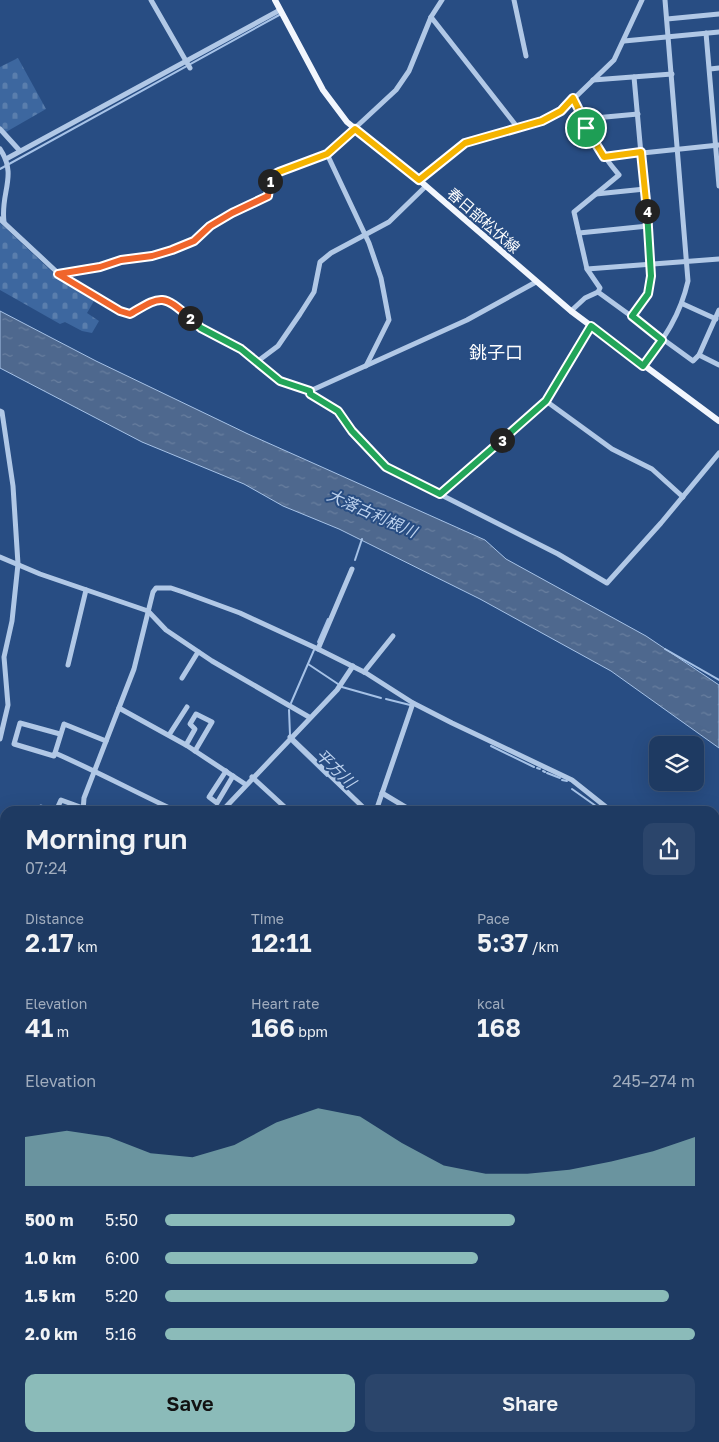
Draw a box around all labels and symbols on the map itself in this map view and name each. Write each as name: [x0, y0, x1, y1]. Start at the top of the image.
pin: [565, 107, 607, 149]
pin: 1: [258, 168, 282, 194]
street label: 春日部松伏線: [444, 184, 524, 256]
pin: 4: [634, 198, 660, 224]
pin: 2: [178, 306, 202, 330]
district label: 銚子口: [469, 341, 523, 363]
pin: 3: [490, 428, 514, 452]
water label: 大落古利根川: [324, 484, 422, 542]
water label: 平方川: [312, 744, 362, 793]

